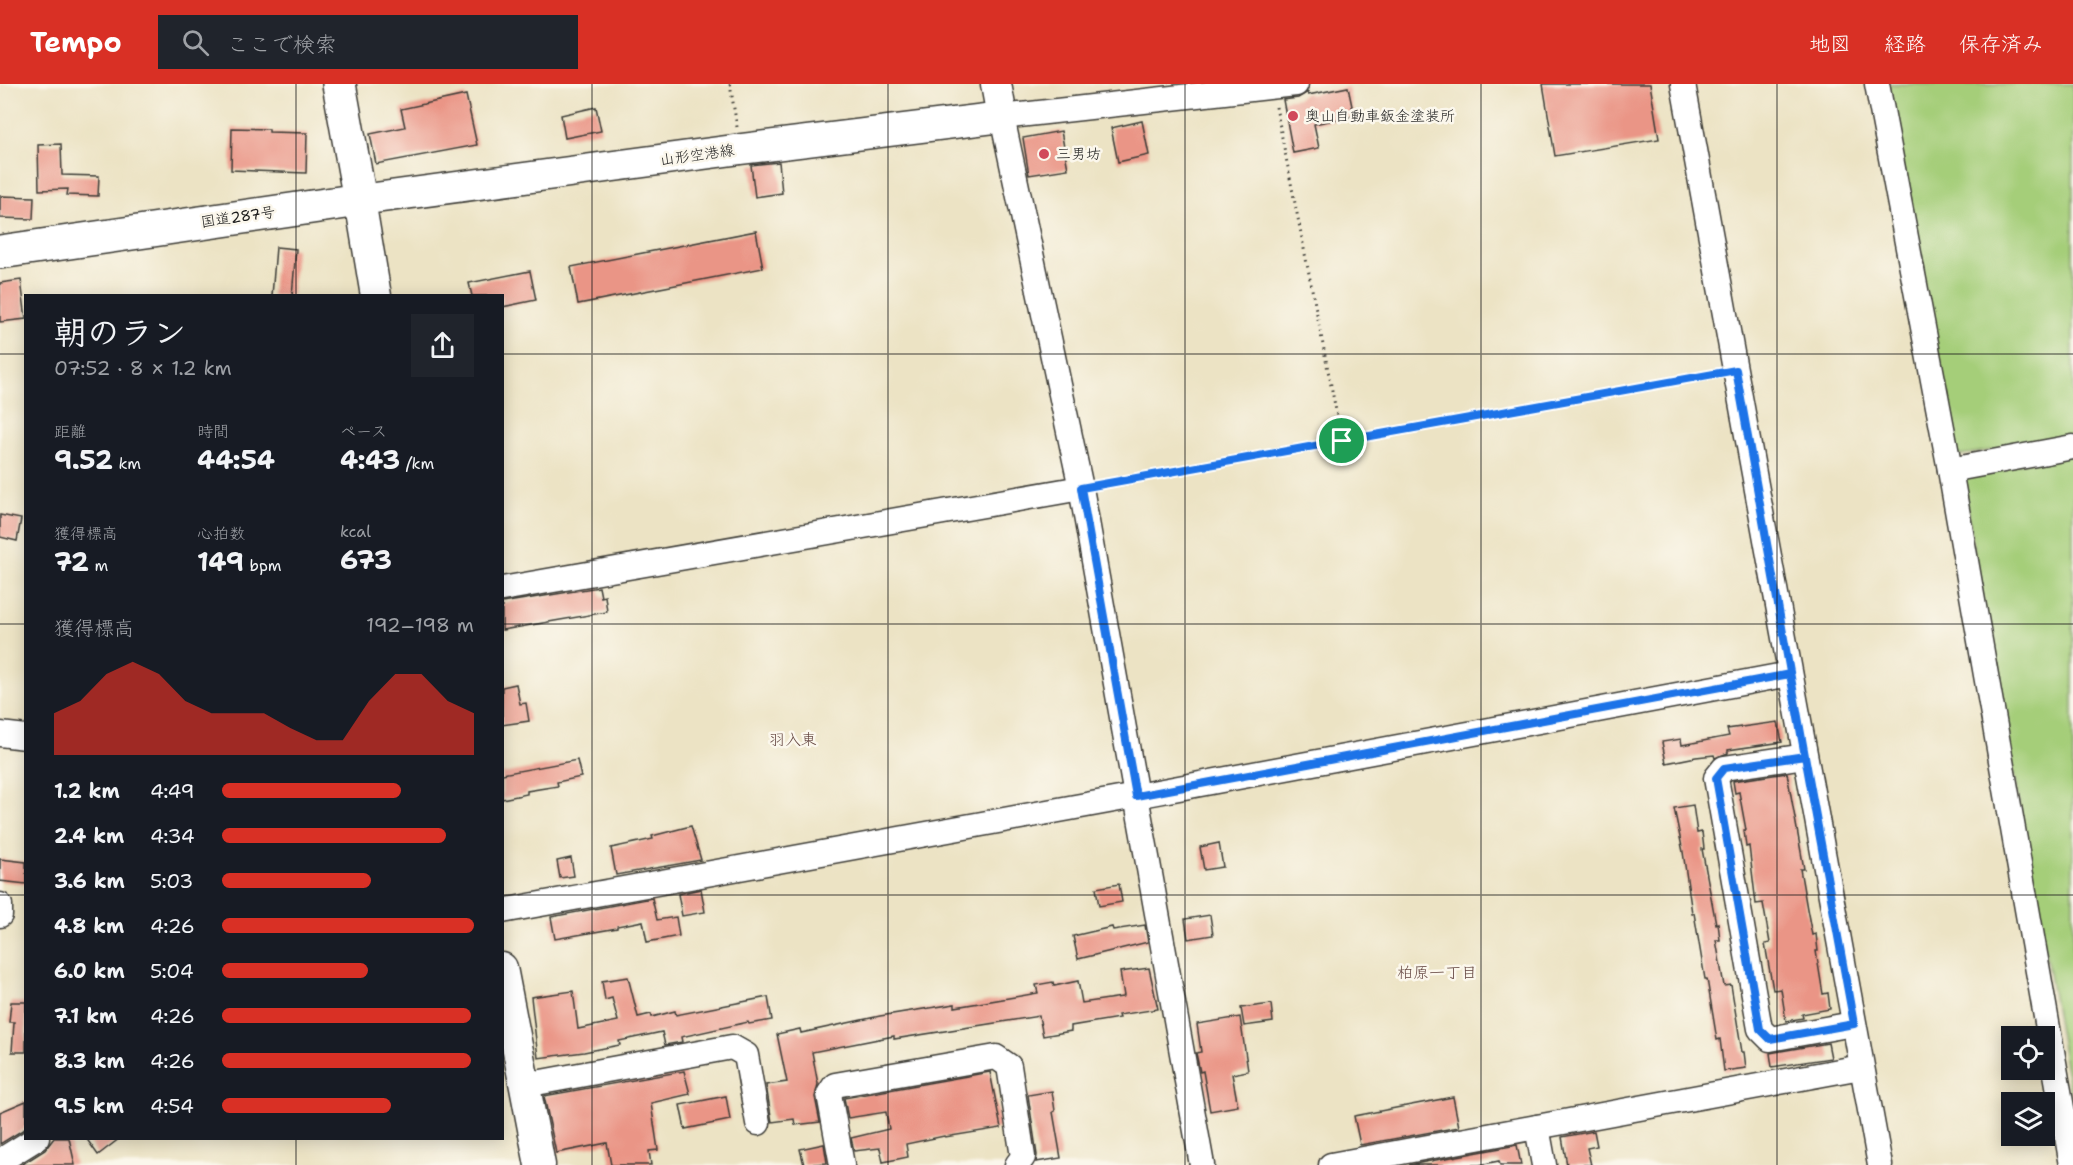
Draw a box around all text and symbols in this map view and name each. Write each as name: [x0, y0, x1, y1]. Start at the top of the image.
search box: [158, 15, 578, 69]
text: Tempo: [30, 23, 122, 61]
icon: search: [179, 26, 212, 59]
text: ここで検索: [227, 30, 337, 59]
text: 地図: [1809, 30, 1851, 58]
text: 経路: [1884, 30, 1926, 58]
text: 保存済み: [1959, 30, 2043, 58]
place label: 奥山自動車鈑金塗装所: [1305, 106, 1455, 126]
marker: 奥山自動車鈑金塗装所: [1286, 109, 1300, 123]
street label: 山形空港線: [658, 140, 736, 170]
place label: 三男坊: [1056, 144, 1101, 164]
marker: 三男坊: [1037, 147, 1051, 161]
street label: 国道287号: [199, 202, 277, 232]
text: 朝のラン: [54, 310, 186, 355]
button: share: [411, 314, 474, 377]
text: 07:52 · 8 × 1.2 km: [54, 355, 232, 381]
pin: [1316, 415, 1367, 466]
text: 距離: [54, 421, 86, 442]
text: 時間: [197, 421, 229, 442]
text: ペース: [340, 421, 387, 442]
icon: arrive: [1325, 424, 1358, 457]
text: 9.52: [54, 442, 113, 477]
text: 44:54: [197, 442, 275, 477]
text: 4:43: [340, 442, 400, 477]
text: km: [113, 453, 141, 474]
text: /km: [400, 453, 434, 474]
text: kcal: [340, 521, 371, 542]
text: 獲得標高: [54, 523, 118, 544]
text: 心拍数: [197, 523, 245, 544]
text: 673: [340, 542, 392, 577]
text: 72: [54, 544, 89, 579]
text: 149: [197, 544, 244, 579]
text: m: [89, 555, 108, 576]
text: bpm: [244, 555, 282, 576]
text: 192–198 m: [366, 612, 474, 638]
text: 獲得標高: [54, 615, 134, 641]
district label: 羽入東: [769, 729, 817, 750]
text: 1.2 km: [54, 778, 120, 804]
text: 4:49: [150, 778, 195, 804]
text: 2.4 km: [54, 823, 124, 849]
text: 4:34: [150, 823, 195, 849]
text: 3.6 km: [54, 868, 125, 894]
text: 5:03: [150, 868, 193, 894]
text: 4.8 km: [54, 913, 124, 939]
text: 4:26: [150, 913, 195, 939]
text: 6.0 km: [54, 958, 125, 984]
text: 5:04: [150, 958, 194, 984]
district label: 柏原一丁目: [1397, 962, 1477, 983]
text: 7.1 km: [54, 1003, 117, 1029]
text: 4:26: [150, 1003, 195, 1029]
map controls: [2001, 1026, 2055, 1146]
button: locate: [2001, 1026, 2055, 1080]
text: 8.3 km: [54, 1048, 125, 1074]
text: 4:26: [150, 1048, 195, 1074]
button: layers: [2001, 1092, 2055, 1146]
text: 9.5 km: [54, 1093, 124, 1119]
text: 4:54: [150, 1093, 194, 1119]

